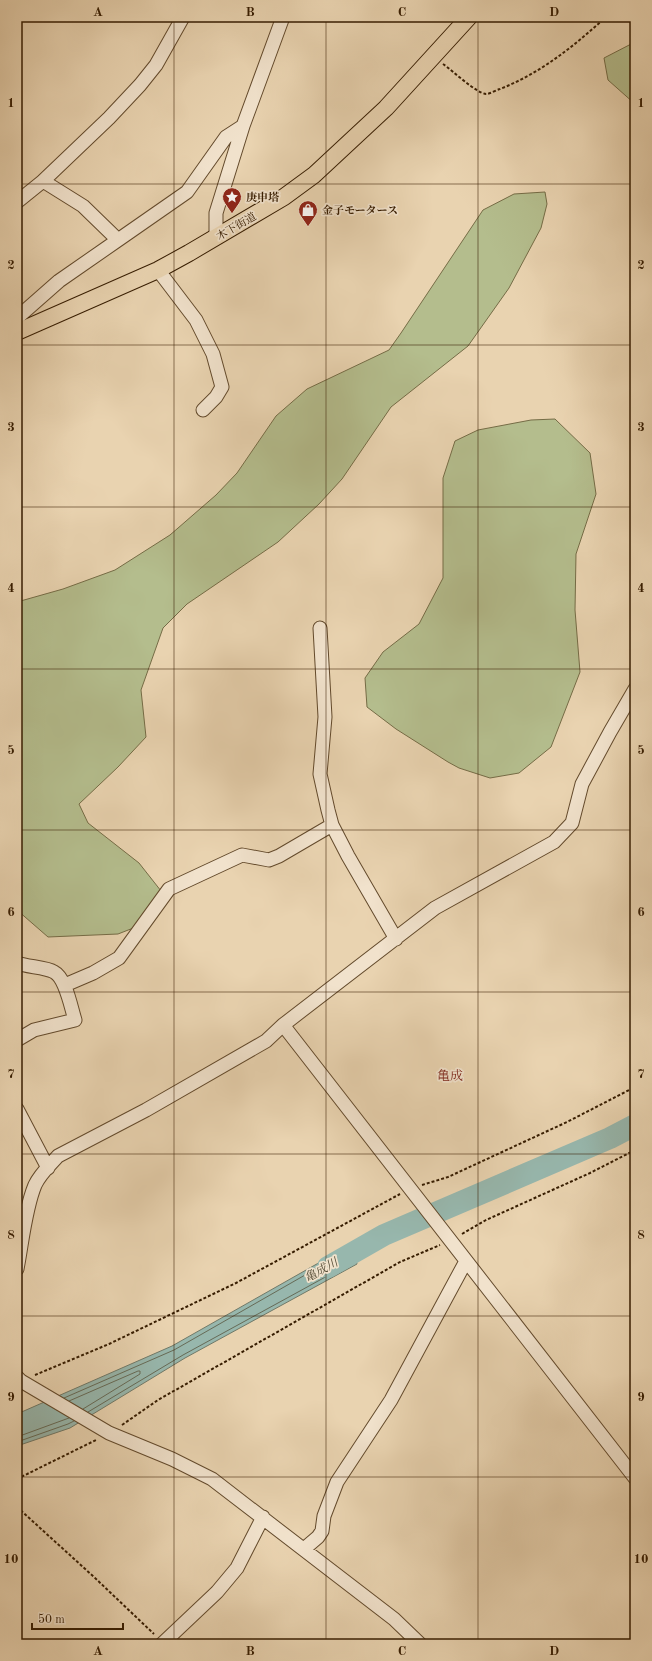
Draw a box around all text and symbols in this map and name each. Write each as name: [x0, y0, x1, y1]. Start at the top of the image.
text: A: [93, 6, 103, 19]
text: B: [245, 6, 255, 19]
text: C: [398, 6, 406, 19]
text: D: [549, 6, 559, 19]
text: 1: [7, 97, 15, 110]
text: 1: [637, 97, 645, 110]
place icon: 庚申塔: [221, 186, 243, 214]
place label: 庚申塔: [246, 191, 280, 204]
shop icon: 金子モータース: [297, 199, 319, 227]
place label: 金子モータース: [322, 204, 398, 217]
street label: 木下街道: [214, 210, 259, 243]
text: 2: [7, 259, 15, 272]
text: 2: [637, 259, 645, 272]
text: 3: [7, 421, 15, 434]
text: 3: [637, 421, 645, 434]
text: 4: [7, 582, 15, 595]
text: 4: [637, 582, 645, 595]
text: 5: [7, 744, 15, 757]
text: 5: [637, 744, 645, 757]
text: 6: [7, 906, 15, 919]
text: 6: [637, 906, 645, 919]
text: 7: [7, 1068, 15, 1081]
text: 7: [637, 1068, 645, 1081]
district label: 亀成: [437, 1069, 463, 1083]
text: 8: [7, 1229, 15, 1242]
text: 8: [637, 1229, 645, 1242]
water label: 亀成川: [302, 1254, 342, 1285]
text: 9: [7, 1391, 15, 1404]
text: 9: [637, 1391, 645, 1404]
text: 10: [3, 1553, 19, 1566]
text: 10: [633, 1553, 649, 1566]
scale bar: [32, 1605, 123, 1631]
text: 50 m: [38, 1613, 65, 1626]
text: A: [93, 1645, 103, 1658]
text: B: [245, 1645, 255, 1658]
text: C: [398, 1645, 406, 1658]
text: D: [549, 1645, 559, 1658]

